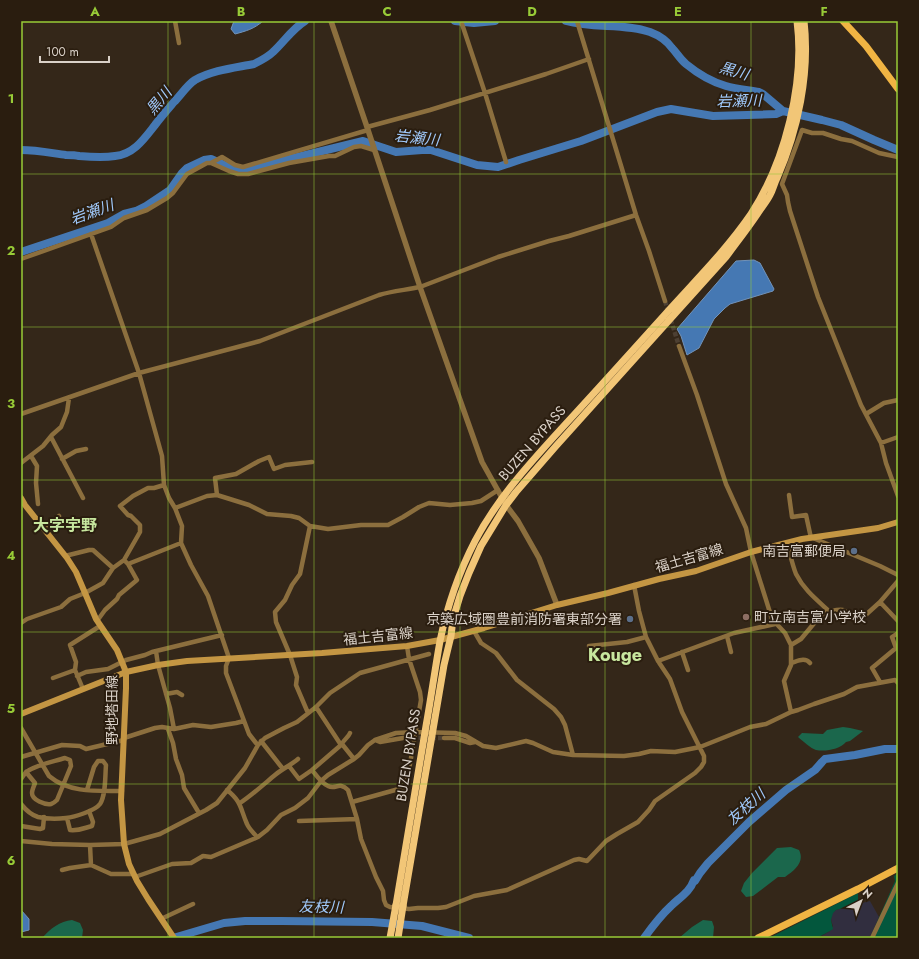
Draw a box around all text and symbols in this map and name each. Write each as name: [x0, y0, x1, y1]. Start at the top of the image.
text: A: [89, 2, 100, 21]
text: B: [237, 2, 246, 21]
text: C: [382, 2, 392, 21]
text: D: [527, 2, 537, 21]
text: E: [674, 2, 682, 21]
text: F: [820, 2, 828, 21]
scale bar: [40, 38, 109, 64]
text: 100 m: [46, 43, 79, 61]
water label: 黒川: [717, 56, 753, 86]
water label: 黒川: [141, 81, 178, 120]
text: 1: [8, 89, 14, 108]
water label: 岩瀬川: [716, 90, 764, 112]
water label: 岩瀬川: [393, 125, 443, 151]
water label: 岩瀬川: [67, 193, 119, 230]
text: 2: [7, 241, 15, 260]
text: 3: [7, 394, 15, 413]
street label: BUZEN BYPASS: [494, 401, 570, 485]
district label: 大字宇野: [33, 514, 97, 537]
street label: 福土吉富線: [653, 539, 725, 577]
place label: 南吉富郵便局: [762, 541, 846, 561]
text: 4: [6, 546, 16, 565]
marker: 南吉富郵便局: [849, 546, 859, 556]
place label: 町立南吉富小学校: [754, 607, 866, 627]
place label: 京築広域圏豊前消防署東部分署: [426, 609, 622, 629]
marker: 町立南吉富小学校: [741, 612, 751, 622]
marker: 京築広域圏豊前消防署東部分署: [625, 614, 635, 624]
street label: 福土吉富線: [342, 622, 414, 650]
district label: Kouge: [588, 642, 642, 668]
street label: 野地塔田線: [102, 675, 122, 745]
text: 5: [7, 699, 15, 718]
street label: BUZEN BYPASS: [391, 707, 425, 803]
water label: 友枝川: [722, 782, 772, 830]
text: 6: [7, 851, 16, 870]
north arrow: [841, 881, 881, 921]
text: N: [859, 885, 876, 902]
water label: 友枝川: [298, 896, 346, 918]

